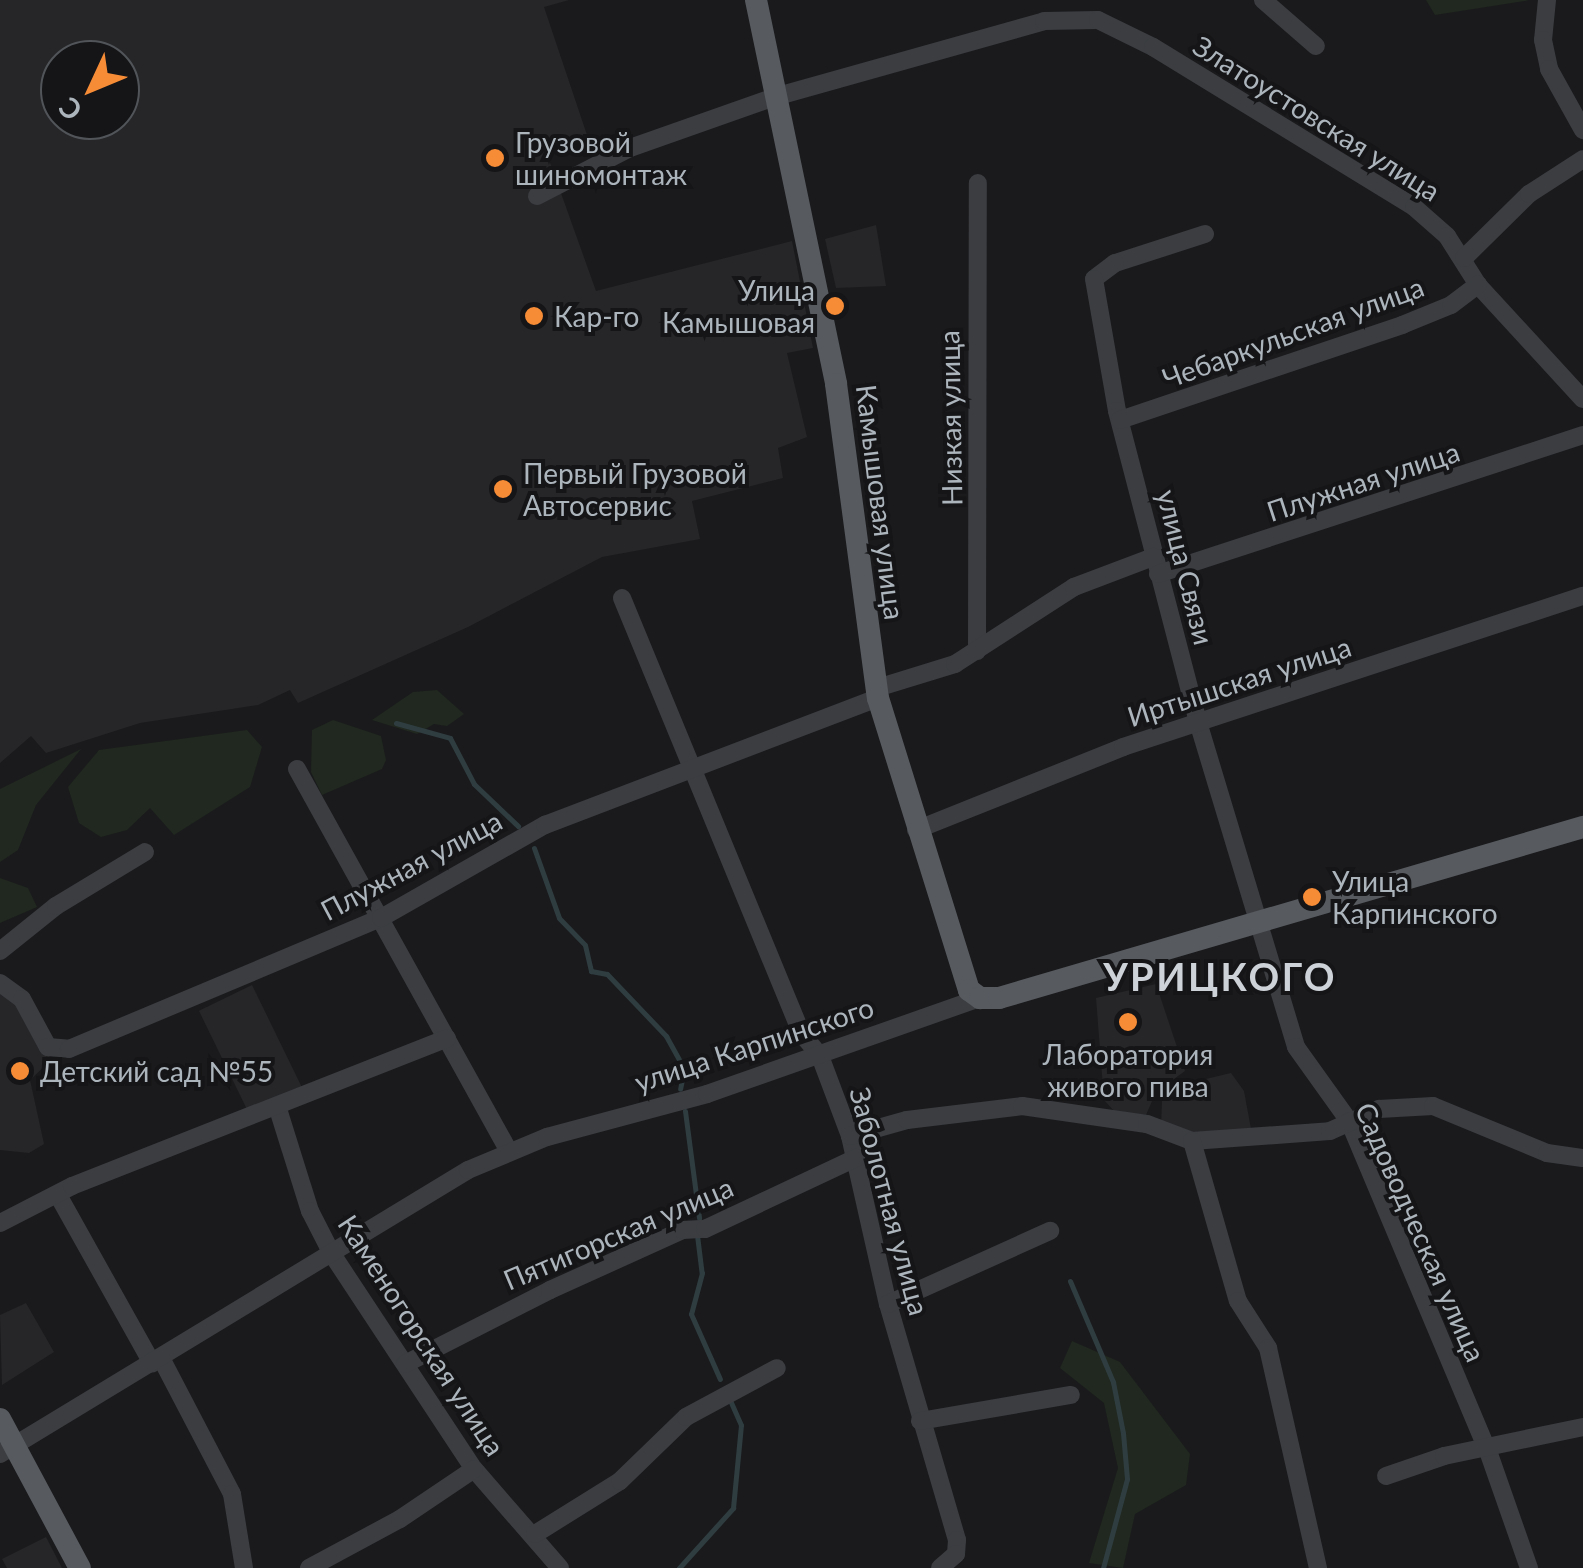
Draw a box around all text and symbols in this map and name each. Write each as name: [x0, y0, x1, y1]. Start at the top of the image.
street label: Златоустовская улица: [1187, 28, 1447, 208]
north arrow: [40, 40, 140, 140]
text: С: [51, 91, 89, 128]
place label: Грузовой шиномонтаж: [515, 125, 687, 191]
marker: Грузовой шиномонтаж: [484, 147, 506, 169]
street label: Чебаркульская улица: [1158, 269, 1428, 395]
place label: Улица Камышовая: [662, 273, 815, 339]
marker: Улица Камышовая: [824, 295, 846, 317]
place label: Кар-го: [554, 299, 639, 333]
marker: Кар-го: [523, 305, 545, 327]
street label: Низкая улица: [932, 330, 968, 506]
street label: Камышовая улица: [850, 383, 912, 621]
street label: Плужная улица: [1263, 434, 1463, 528]
place label: Первый Грузовой Автосервис: [523, 456, 747, 522]
marker: Первый Грузовой Автосервис: [492, 478, 514, 500]
street label: улица Связи: [1151, 486, 1221, 648]
street label: Иртышская улица: [1123, 629, 1355, 733]
street label: Плужная улица: [315, 803, 507, 927]
place label: Улица Карпинского: [1332, 864, 1498, 930]
marker: Улица Карпинского: [1301, 886, 1323, 908]
district label: УРИЦКОГО: [1103, 954, 1337, 1000]
street label: улица Карпинского: [630, 989, 878, 1099]
marker: Лаборатория живого пива: [1117, 1011, 1139, 1033]
place label: Лаборатория живого пива: [1043, 1037, 1213, 1103]
place label: Детский сад №55: [40, 1054, 273, 1088]
marker: Детский сад №55: [9, 1060, 31, 1082]
street label: Заболотная улица: [843, 1083, 937, 1319]
street label: Садоводческая улица: [1349, 1097, 1493, 1367]
street label: Пятигорская улица: [498, 1169, 738, 1297]
street label: Каменогорская улица: [332, 1208, 512, 1462]

